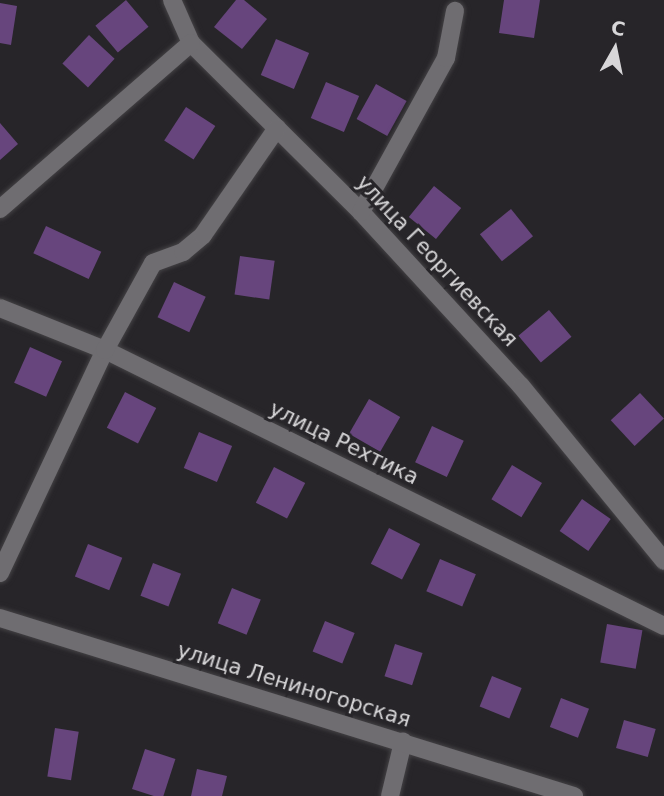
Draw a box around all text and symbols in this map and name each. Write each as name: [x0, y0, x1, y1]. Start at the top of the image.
north arrow: [580, 14, 650, 84]
text: С: [610, 16, 627, 40]
street label: улица Георгиевская: [351, 170, 523, 352]
street label: улица Рехтика: [265, 396, 423, 490]
street label: улица Лениногорская: [174, 637, 414, 733]

